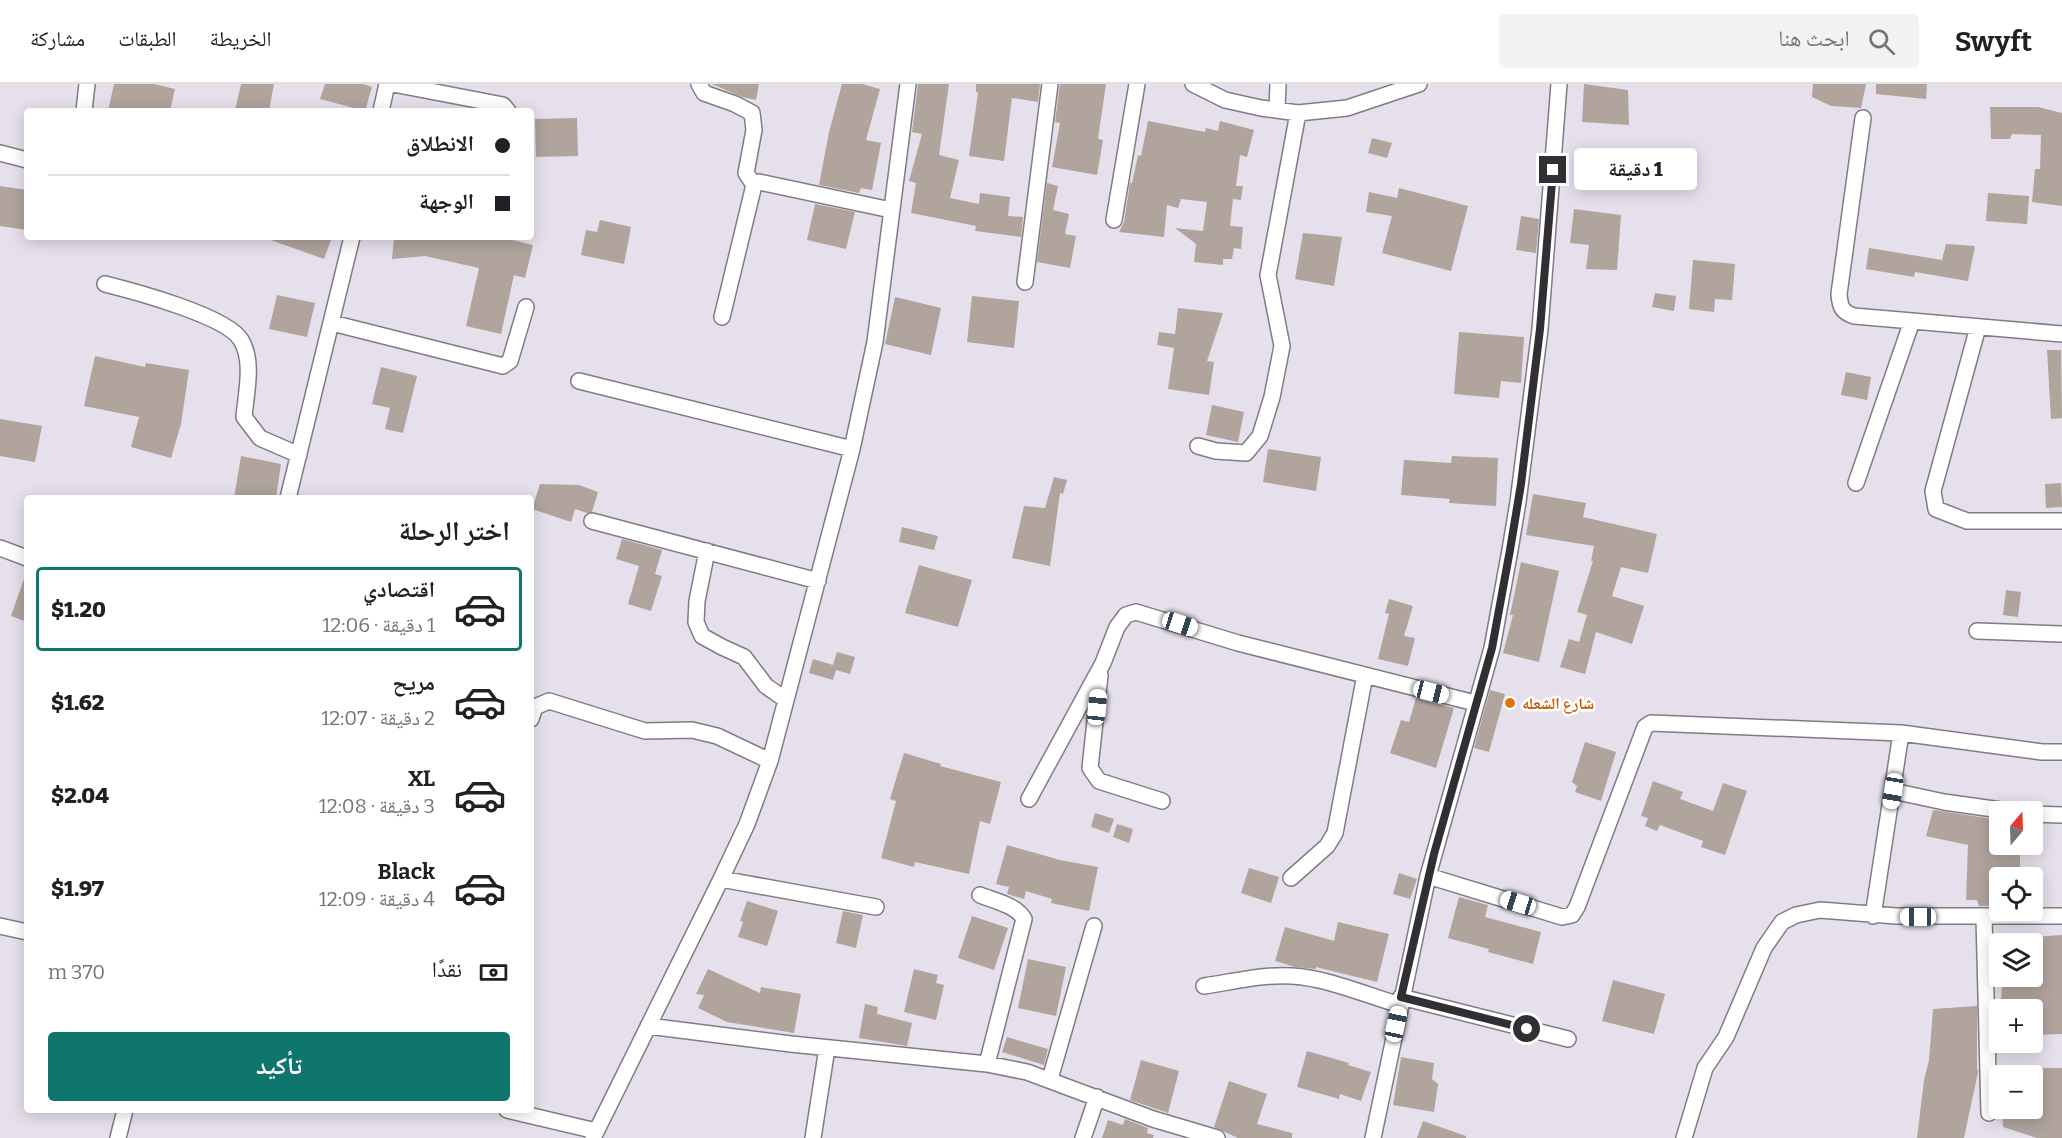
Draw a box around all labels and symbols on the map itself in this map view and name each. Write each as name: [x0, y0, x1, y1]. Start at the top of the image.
callout: 1 دقيقة: [1574, 149, 1697, 191]
route end: [1539, 156, 1566, 183]
car: [1160, 610, 1200, 638]
car: [1411, 679, 1451, 705]
car: [1086, 688, 1108, 726]
place label: شارع الشعله: [1522, 694, 1594, 714]
marker: شارع الشعله: [1503, 696, 1517, 710]
car: [1881, 772, 1905, 810]
north arrow: [1989, 801, 2043, 855]
car: [1498, 889, 1538, 917]
car: [1900, 908, 1936, 926]
car: [1383, 1005, 1409, 1043]
route start: [1513, 1015, 1540, 1042]

